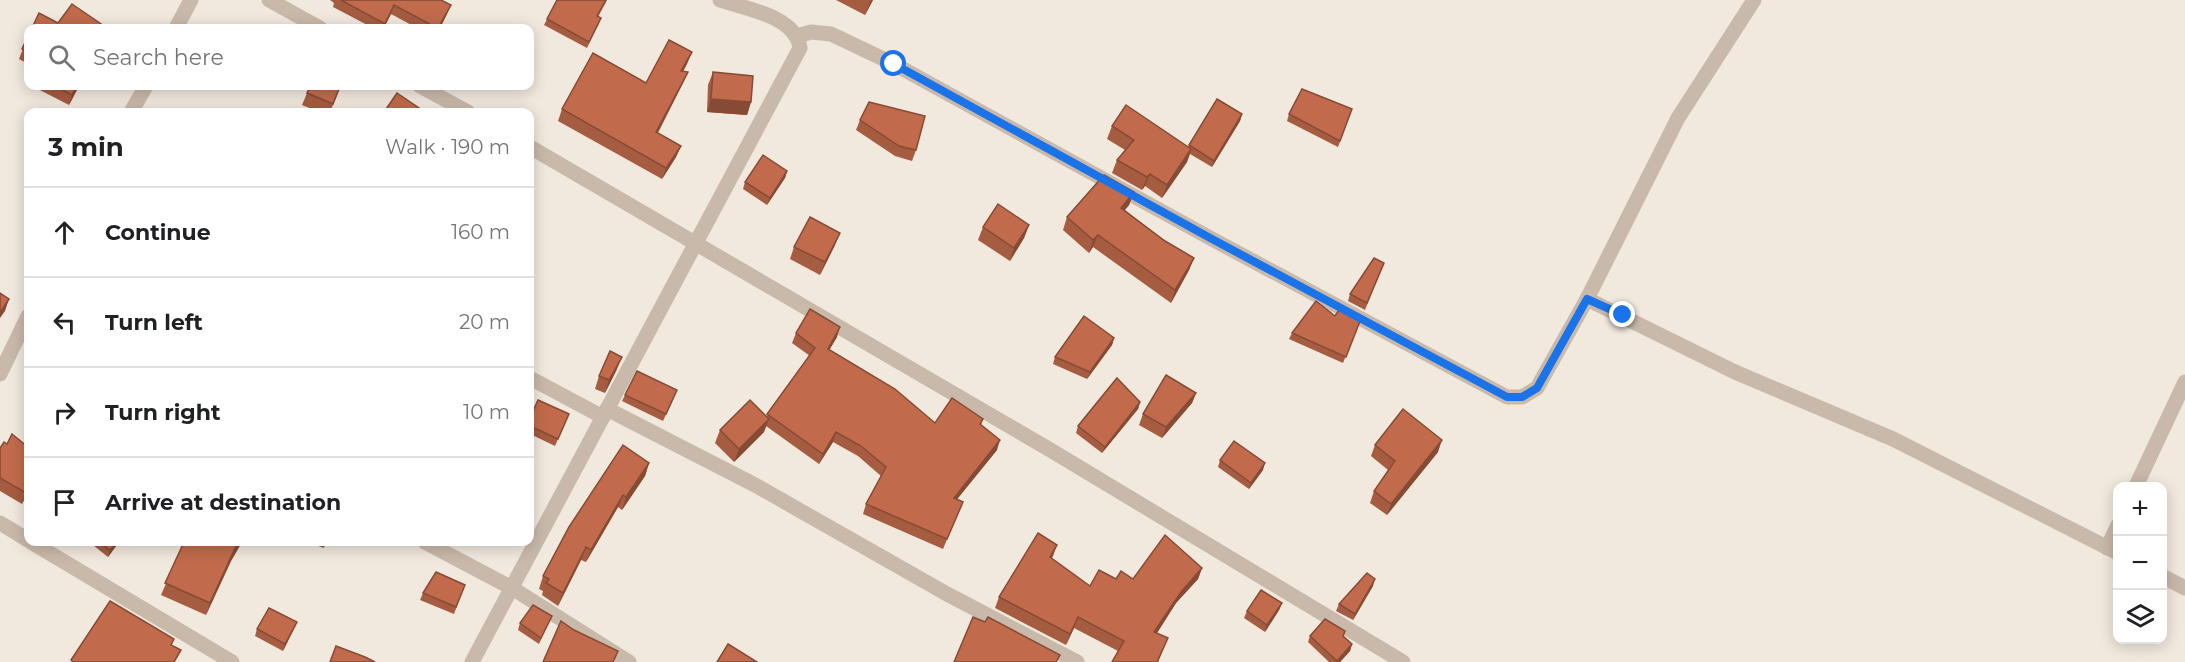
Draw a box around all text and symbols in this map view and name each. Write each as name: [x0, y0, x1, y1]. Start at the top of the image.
search box: [24, 24, 534, 90]
icon: search: [45, 41, 78, 74]
text: Search here: [93, 44, 224, 71]
route start: [880, 50, 906, 76]
text: 3 min: [48, 131, 124, 163]
text: Walk · 190 m: [385, 135, 510, 159]
icon: ahead: [48, 216, 81, 249]
text: Continue: [105, 219, 211, 246]
text: 160 m: [451, 220, 510, 244]
route end: [1609, 301, 1635, 327]
icon: left: [48, 306, 81, 339]
text: Turn left: [105, 309, 203, 336]
text: 20 m: [459, 310, 510, 334]
icon: right: [48, 396, 81, 429]
text: Turn right: [105, 399, 220, 426]
text: 10 m: [463, 400, 510, 424]
map controls: [2113, 482, 2167, 644]
button: +: [2113, 482, 2167, 536]
icon: arrive: [48, 486, 81, 519]
text: Arrive at destination: [105, 489, 341, 516]
button: −: [2113, 536, 2167, 590]
button: layers: [2113, 590, 2167, 644]

